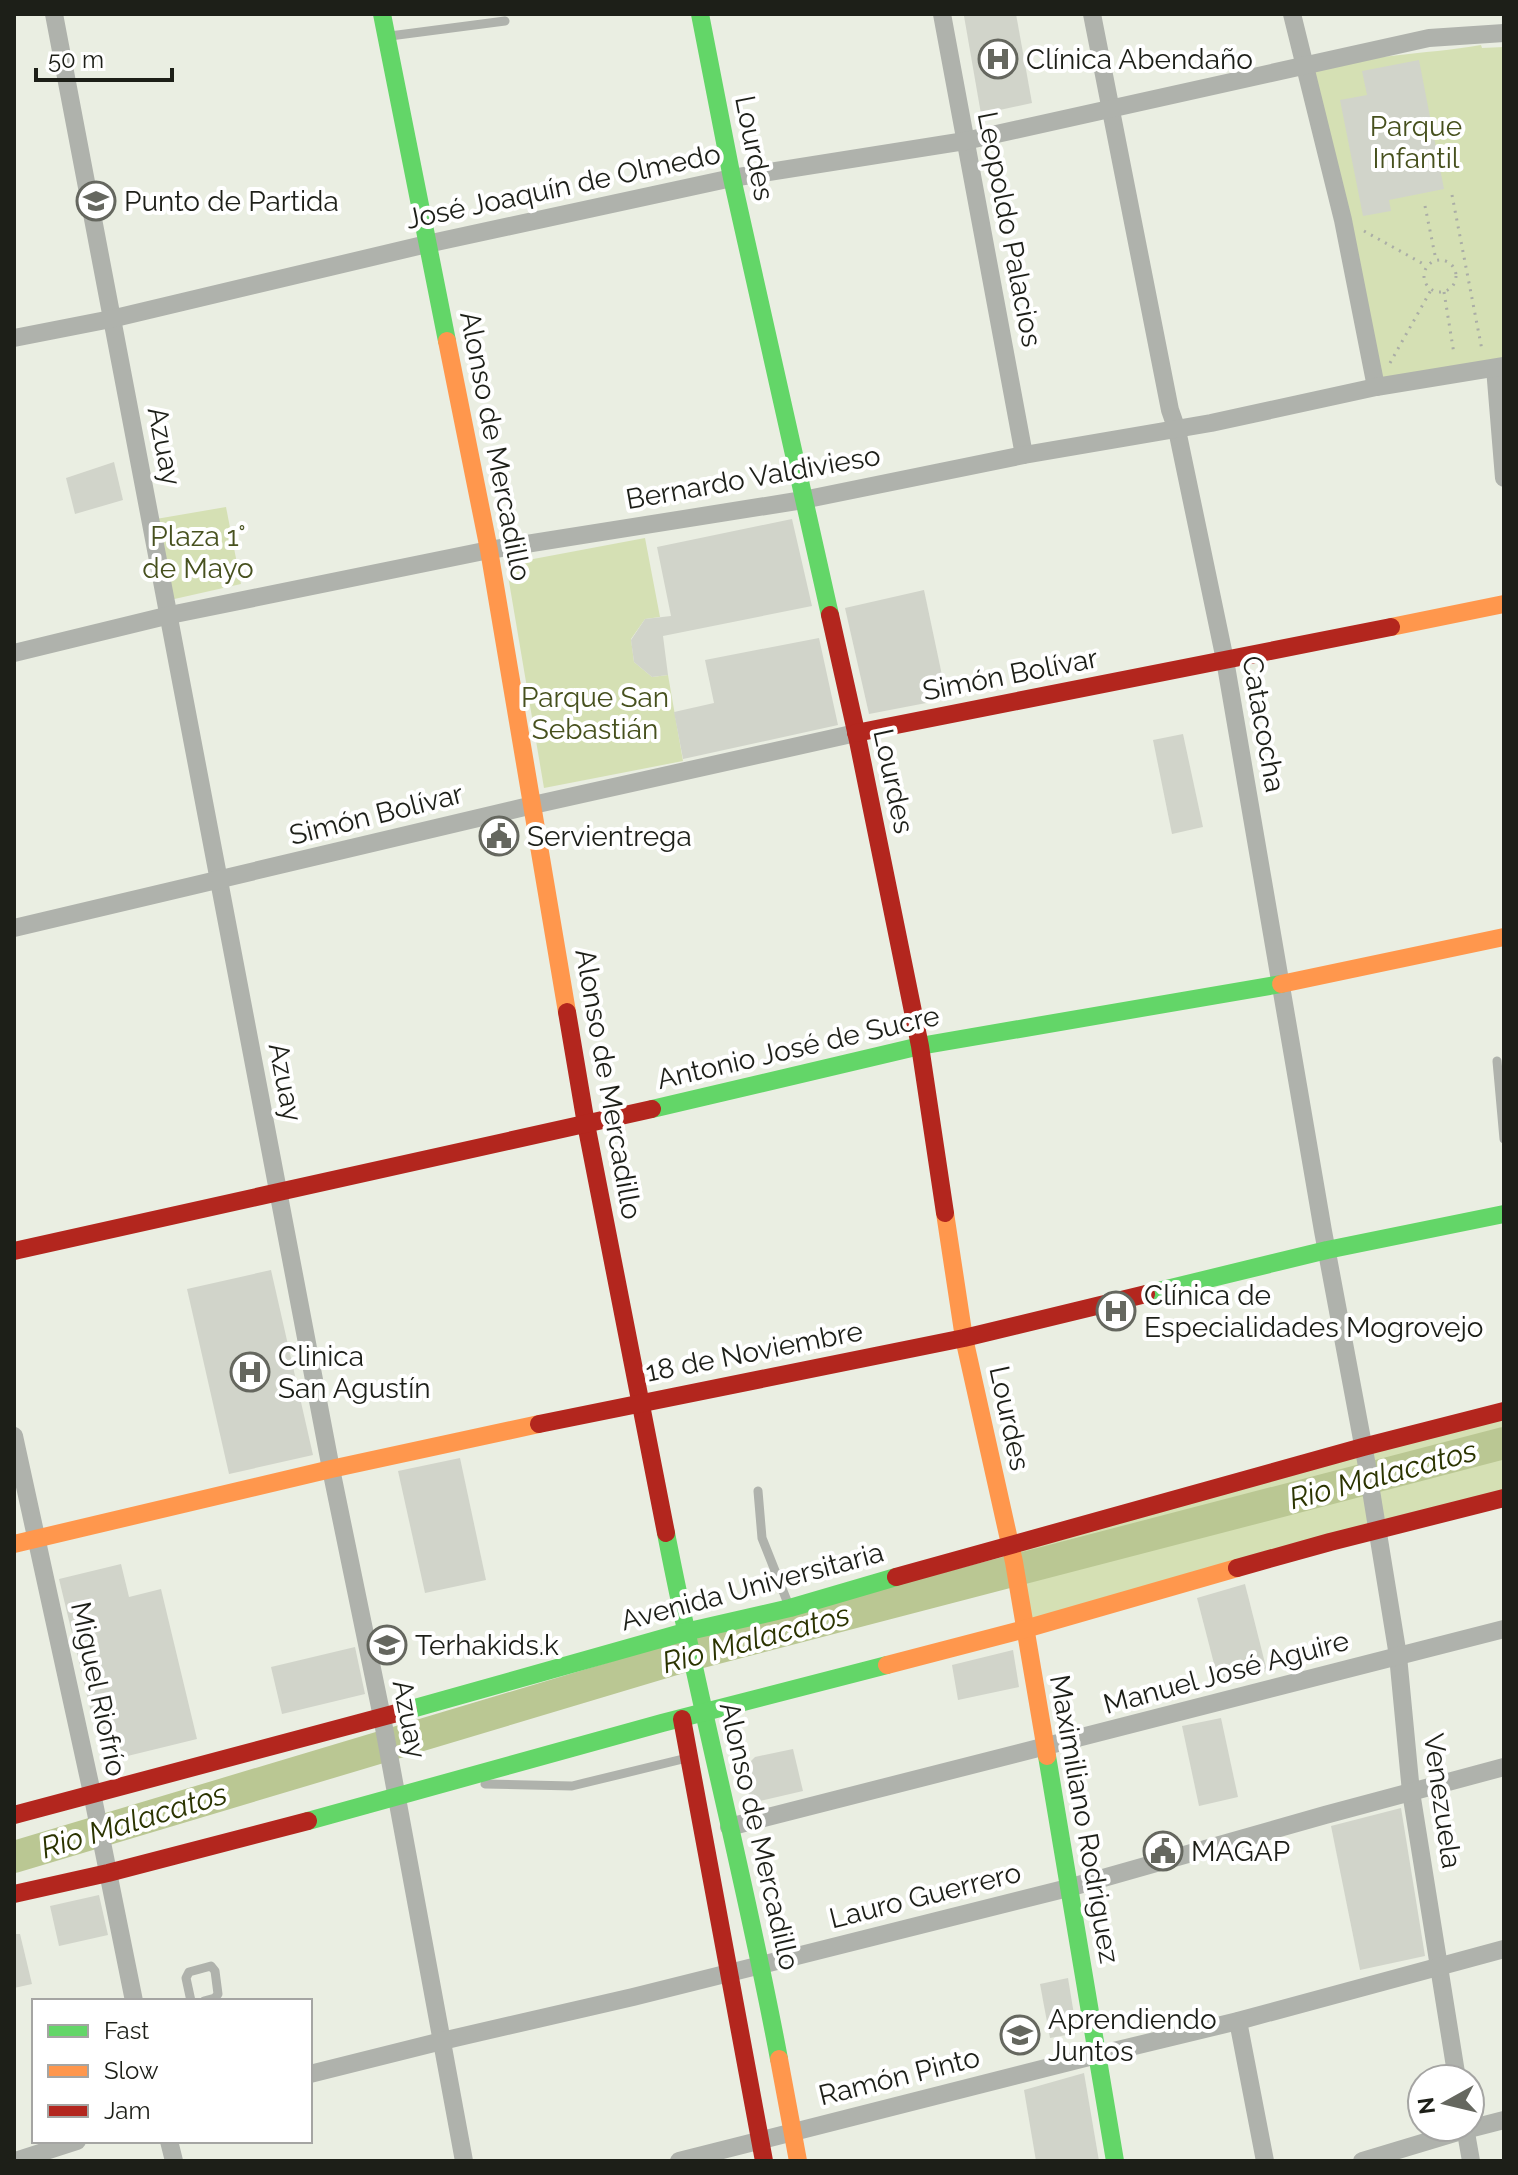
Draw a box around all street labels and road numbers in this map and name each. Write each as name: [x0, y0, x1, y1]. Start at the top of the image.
street label: Lourdes: [728, 93, 781, 203]
street label: Leopoldo Palacios: [971, 109, 1049, 350]
street label: José Joaquín de Olmedo: [403, 137, 723, 236]
street label: Alonso de Mercadillo: [453, 308, 538, 584]
street label: Azuay: [141, 404, 188, 488]
street label: Bernardo Valdivieso: [623, 439, 883, 516]
street label: Simón Bolívar: [920, 641, 1101, 708]
street label: Catacocha: [1235, 653, 1292, 795]
street label: Lourdes: [866, 726, 921, 836]
street label: Simón Bolívar: [286, 777, 466, 852]
street label: Alonso de Mercadillo: [568, 946, 649, 1222]
street label: Antonio José de Sucre: [654, 999, 943, 1096]
street label: Azuay: [262, 1040, 309, 1124]
street label: 18 de Noviembre: [643, 1314, 865, 1389]
street label: Lourdes: [982, 1363, 1037, 1473]
street label: Avenida Universitaria: [617, 1536, 887, 1637]
street label: Miguel Riofrío: [64, 1599, 133, 1779]
street label: Manuel José Aguire: [1100, 1624, 1352, 1721]
street label: Maximiliano Rodriguez: [1043, 1672, 1126, 1966]
street label: Azuay: [386, 1677, 433, 1761]
street label: Alonso de Mercadillo: [713, 1699, 806, 1973]
street label: Venezuela: [1417, 1731, 1468, 1871]
street label: Lauro Guerrero: [826, 1856, 1024, 1935]
street label: Ramón Pinto: [815, 2041, 983, 2112]

